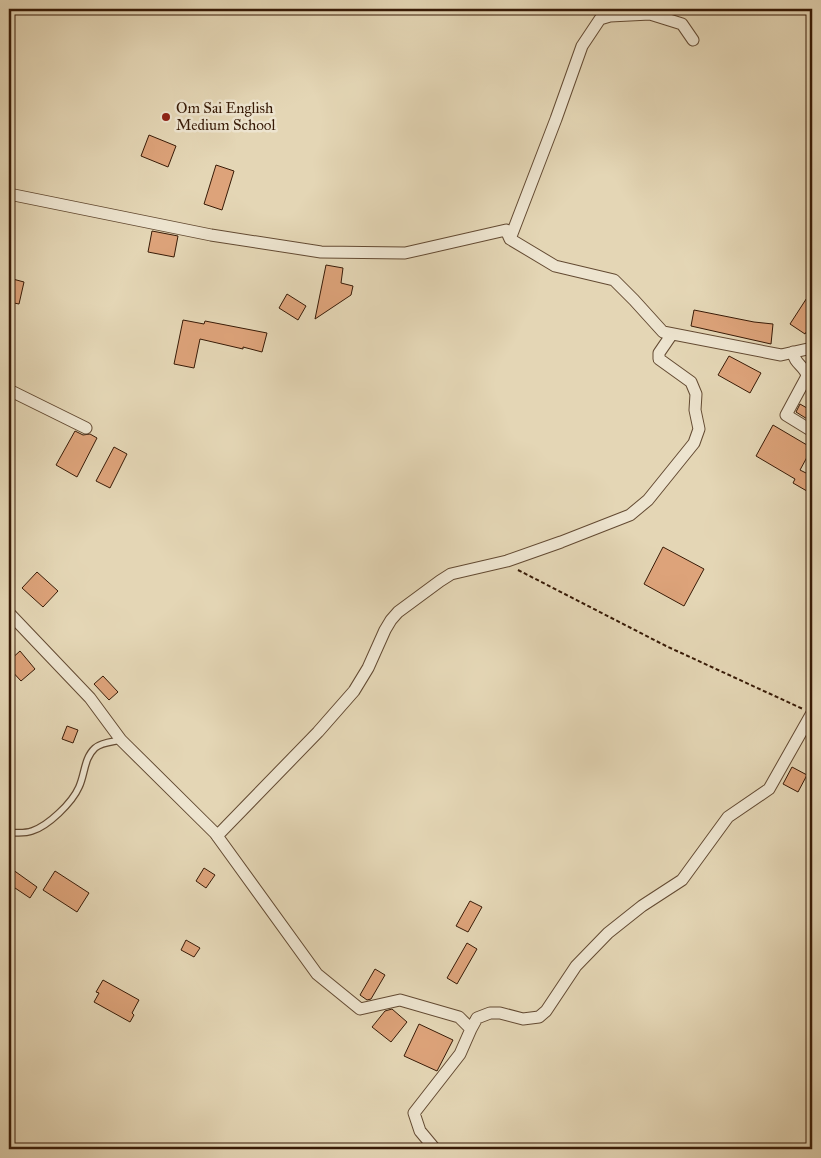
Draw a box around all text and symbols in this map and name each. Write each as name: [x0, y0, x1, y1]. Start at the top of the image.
place label: Om Sai English Medium School: [176, 99, 276, 134]
marker: Om Sai English Medium School: [160, 111, 172, 123]

